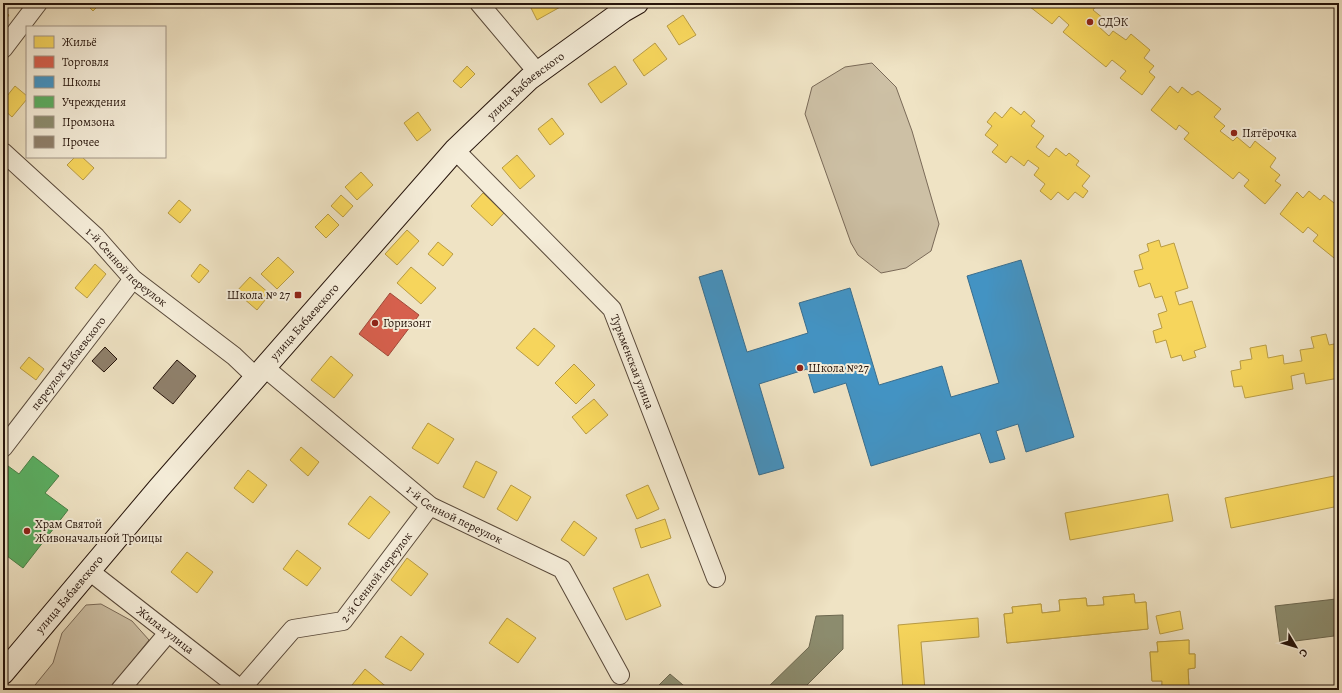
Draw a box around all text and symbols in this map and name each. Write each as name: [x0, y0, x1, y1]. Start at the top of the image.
place label: СДЭК: [1098, 14, 1129, 30]
marker: СДЭК: [1085, 17, 1095, 27]
legend: [26, 26, 166, 158]
text: Жильё: [62, 34, 97, 50]
street label: улица Бабаевского: [483, 48, 568, 124]
text: Торговля: [62, 54, 109, 70]
text: Школы: [62, 74, 101, 90]
text: Учреждения: [62, 94, 126, 110]
text: Промзона: [62, 114, 115, 130]
place label: Пятёрочка: [1242, 125, 1297, 141]
marker: Пятёрочка: [1229, 128, 1239, 138]
text: Прочее: [62, 134, 100, 150]
street label: 1-й Сенной переулок: [82, 224, 171, 310]
street label: улица Бабаевского: [266, 280, 343, 364]
place label: Школа № 27: [227, 287, 291, 303]
marker: Школа № 27: [293, 290, 303, 300]
street label: Туркменская улица: [607, 312, 658, 412]
street label: переулок Бабаевского: [27, 313, 109, 413]
place label: Горизонт: [383, 315, 432, 331]
marker: Горизонт: [370, 318, 380, 328]
place label: Школа №27: [808, 360, 870, 376]
marker: Школа №27: [795, 363, 805, 373]
street label: 1-й Сенной переулок: [403, 482, 505, 547]
place label: Храм Святой Живоначальной Троицы: [35, 516, 163, 546]
marker: Храм Святой Живоначальной Троицы: [22, 526, 32, 536]
street label: 2-й Сенной переулок: [337, 529, 416, 626]
street label: улица Бабаевского: [31, 552, 107, 637]
street label: Жилая улица: [133, 603, 198, 658]
north arrow: [1276, 627, 1316, 667]
text: С: [1295, 646, 1311, 660]

